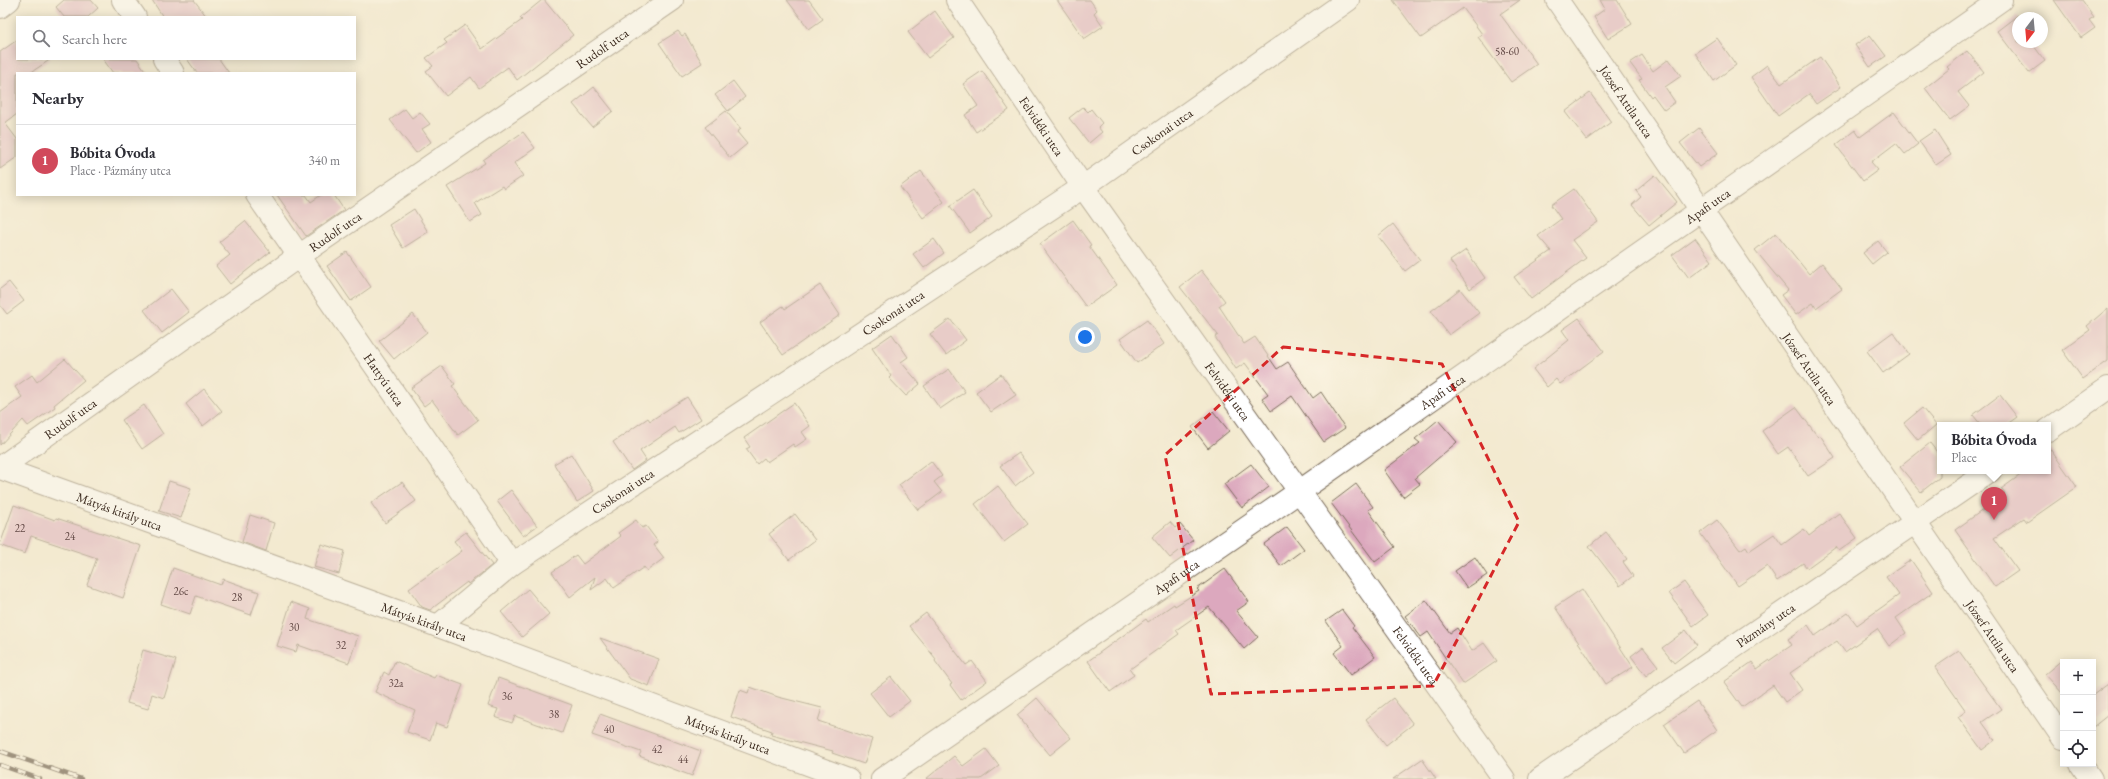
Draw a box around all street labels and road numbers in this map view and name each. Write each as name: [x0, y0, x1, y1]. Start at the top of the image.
street label: Rudolf utca: [573, 24, 633, 72]
street label: József Attila utca: [1595, 61, 1657, 142]
street label: Felvidéki utca: [1015, 93, 1068, 160]
street label: Csokonai utca: [1128, 104, 1197, 159]
street label: Apafi utca: [1681, 184, 1734, 228]
street label: Rudolf utca: [306, 207, 365, 256]
street label: Csokonai utca: [859, 286, 928, 340]
street label: József Attila utca: [1778, 329, 1841, 409]
street label: Hattyú utca: [360, 350, 409, 410]
street label: Felvidéki utca: [1201, 359, 1255, 425]
street label: Apafi utca: [1416, 370, 1469, 414]
street label: Rudolf utca: [41, 394, 101, 443]
street label: Csokonai utca: [588, 464, 658, 518]
street label: Mátyás király utca: [74, 488, 165, 535]
street label: Apafi utca: [1150, 555, 1203, 599]
street label: József Attila utca: [1961, 596, 2024, 676]
street label: Mátyás király utca: [379, 598, 470, 645]
street label: Pázmány utca: [1733, 599, 1799, 651]
street label: Felvidéki utca: [1389, 623, 1443, 689]
street label: Mátyás király utca: [683, 711, 773, 759]

